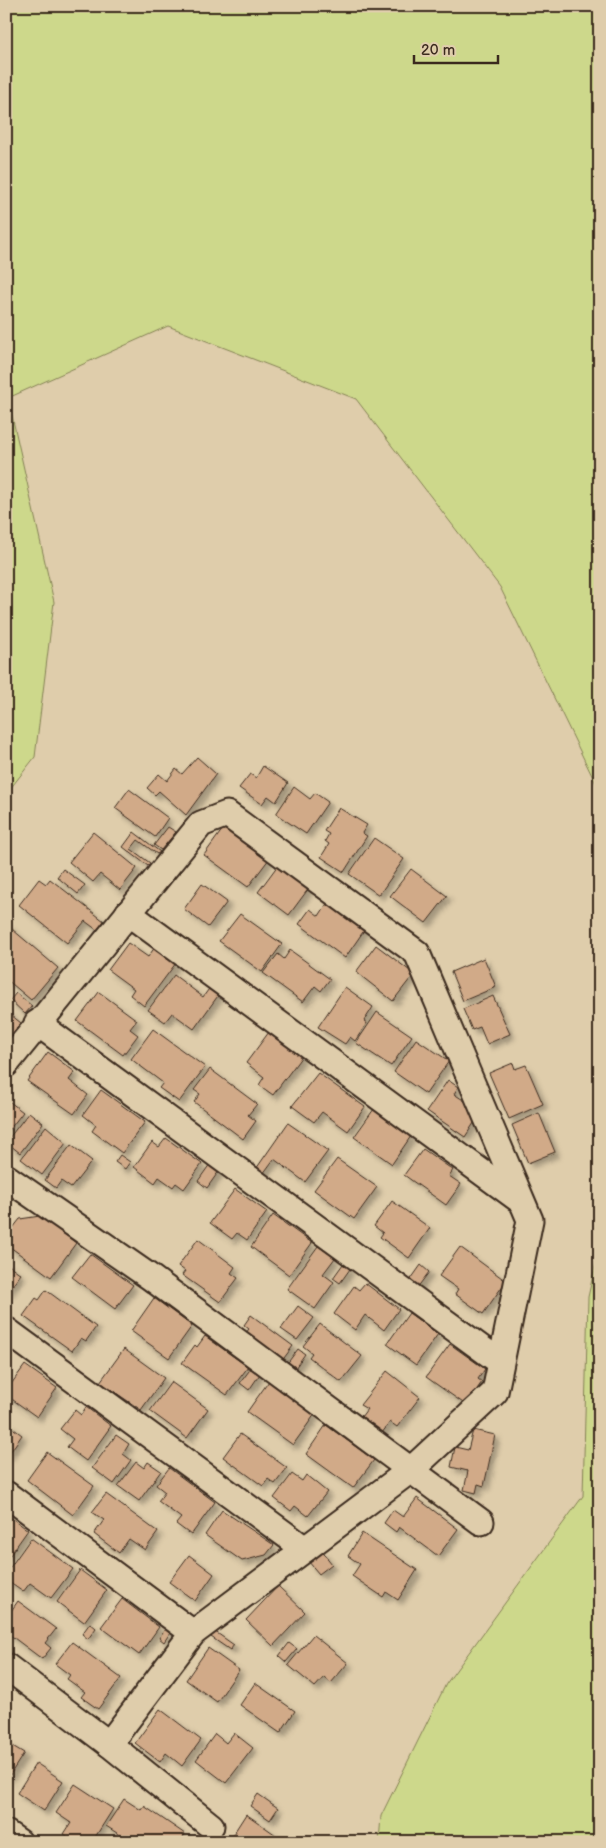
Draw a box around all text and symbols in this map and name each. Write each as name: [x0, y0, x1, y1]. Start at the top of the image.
scale bar: [414, 32, 497, 64]
text: 20 m: [421, 41, 455, 60]

